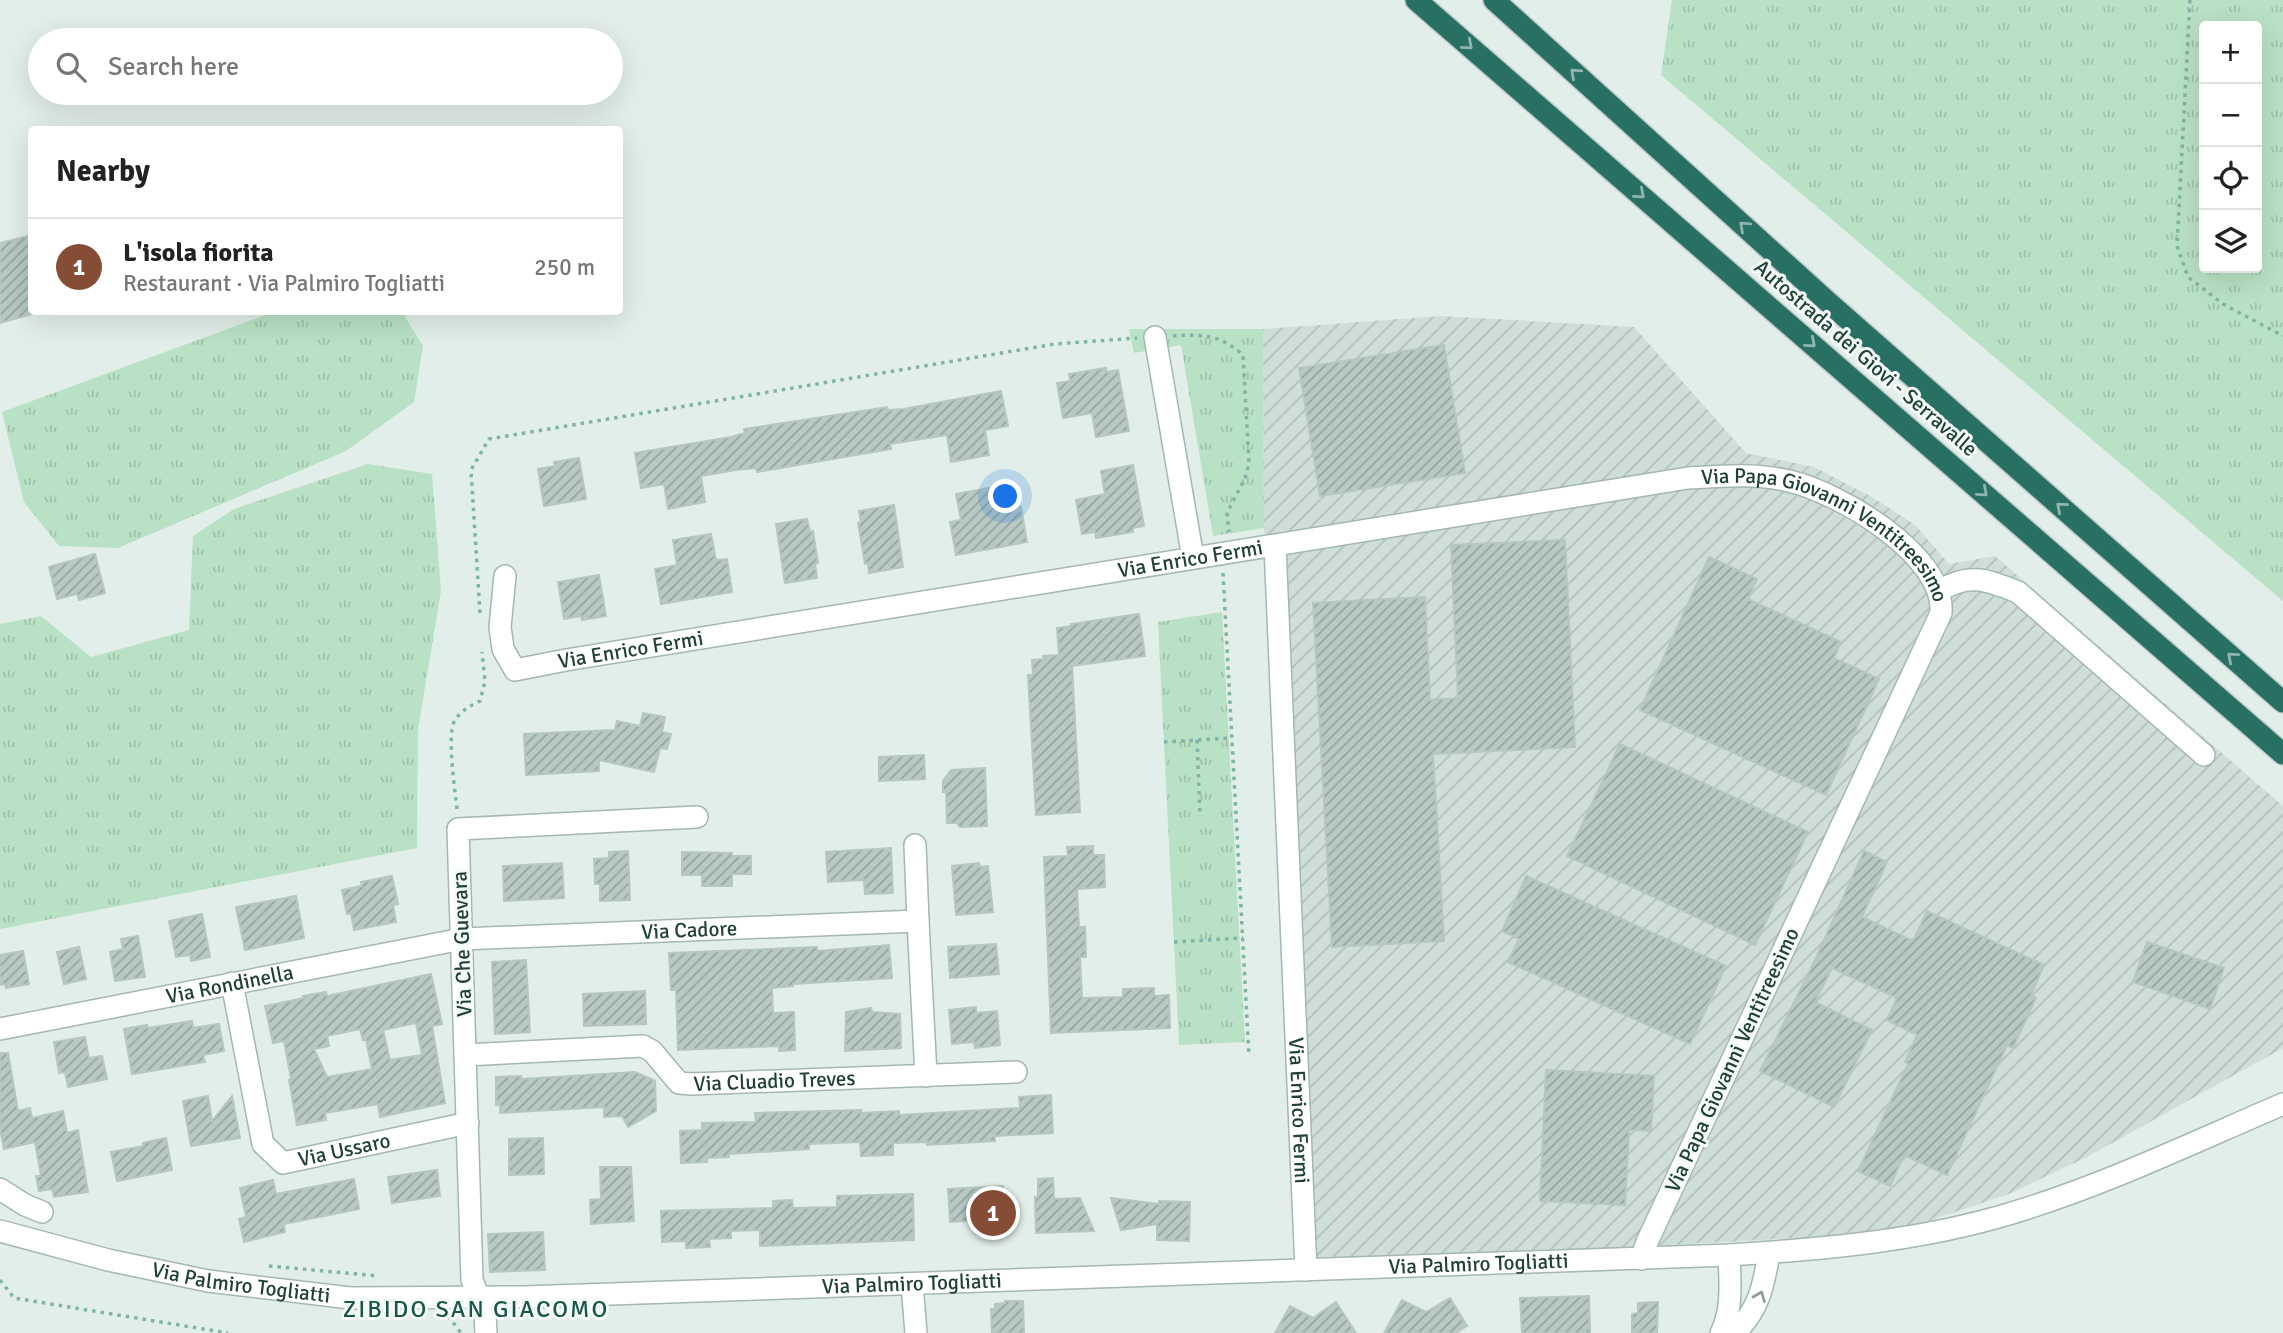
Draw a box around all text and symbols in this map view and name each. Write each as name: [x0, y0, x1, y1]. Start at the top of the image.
map controls: [2199, 21, 2262, 273]
button: +: [2199, 21, 2262, 84]
search box: [28, 28, 623, 105]
one-way arrow: [1460, 37, 1473, 49]
icon: search: [52, 48, 90, 86]
text: Search here: [108, 51, 239, 83]
one-way arrow: [1570, 69, 1583, 82]
button: −: [2199, 84, 2262, 147]
button: locate: [2199, 147, 2262, 210]
text: Nearby: [56, 153, 150, 190]
one-way arrow: [1631, 186, 1644, 198]
button: layers: [2199, 210, 2262, 273]
one-way arrow: [1739, 222, 1752, 234]
text: L'isola fiorita: [123, 237, 274, 269]
text: 1: [73, 253, 85, 282]
text: 250 m: [534, 253, 595, 282]
street label: Autostrada dei Giovi - Serravalle: [1749, 254, 1983, 462]
text: Restaurant · Via Palmiro Togliatti: [123, 269, 445, 298]
one-way arrow: [1803, 335, 1816, 347]
street label: Via Papa Giovanni Ventitreesimo: [1700, 463, 1953, 605]
your location: [988, 479, 1022, 513]
one-way arrow: [1975, 484, 1988, 496]
one-way arrow: [2056, 503, 2069, 515]
street label: Via Enrico Fermi: [1116, 534, 1265, 583]
street label: Via Enrico Fermi: [556, 625, 705, 674]
one-way arrow: [2227, 653, 2240, 665]
street label: Via Che Guevara: [446, 871, 478, 1017]
street label: Via Cadore: [641, 915, 738, 945]
street label: Via Papa Giovanni Ventitreesimo: [1659, 923, 1805, 1197]
street label: Via Rondinella: [164, 959, 296, 1009]
street label: Via Enrico Fermi: [1283, 1037, 1315, 1184]
street label: Via Cluadio Treves: [693, 1065, 856, 1097]
street label: Via Ussaro: [295, 1127, 393, 1172]
pin: 1: [970, 1187, 1016, 1239]
street label: Via Palmiro Togliatti: [1388, 1248, 1569, 1280]
street label: Via Palmiro Togliatti: [149, 1257, 332, 1309]
street label: Via Palmiro Togliatti: [821, 1267, 1002, 1300]
one-way arrow: [1751, 1291, 1765, 1303]
district label: ZIBIDO SAN GIACOMO: [343, 1294, 609, 1324]

